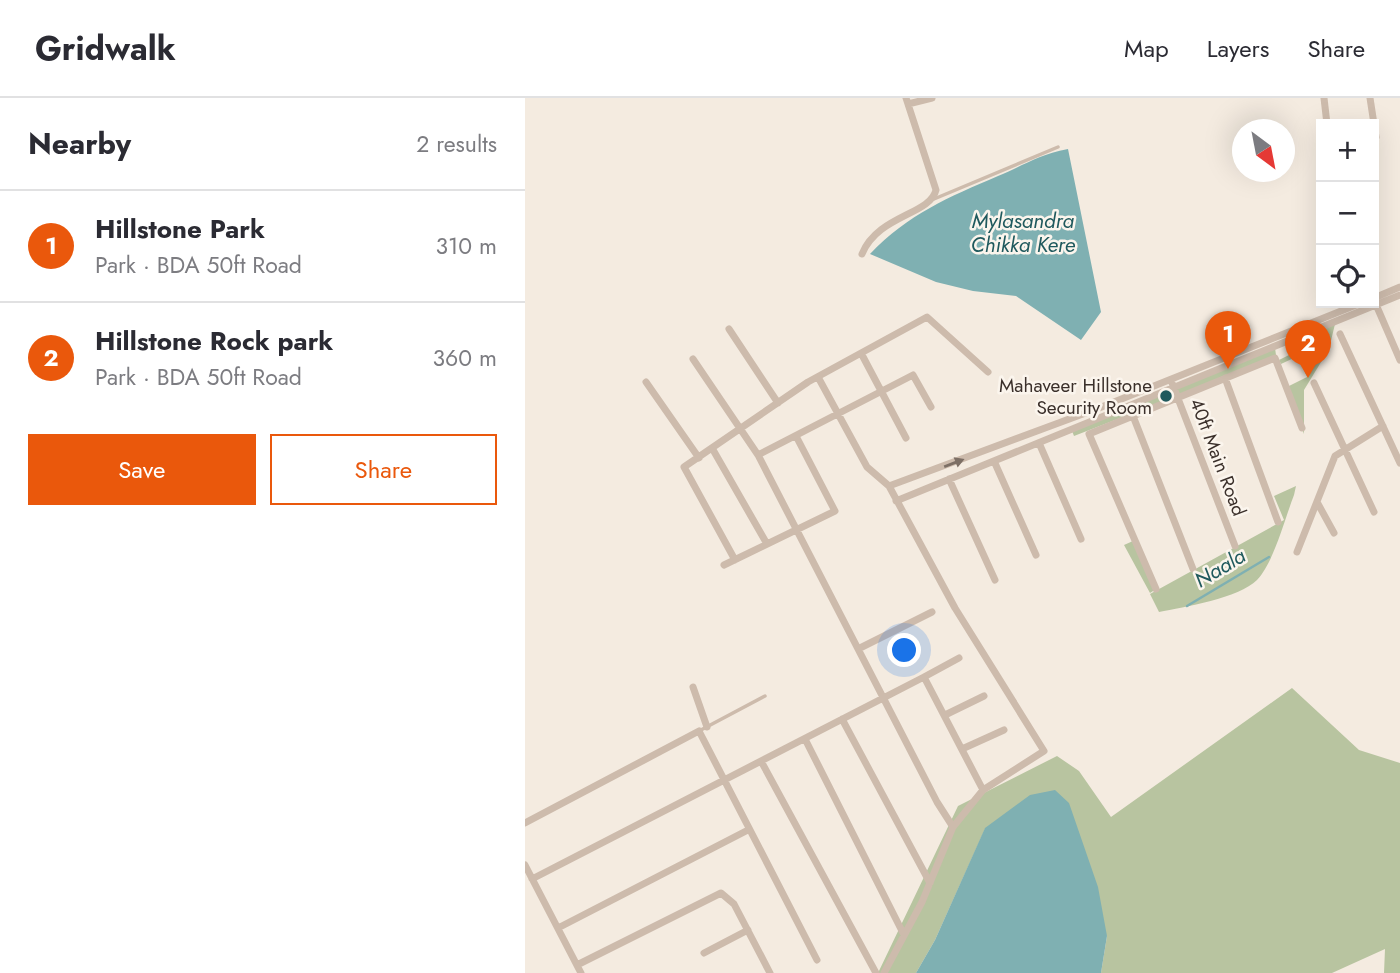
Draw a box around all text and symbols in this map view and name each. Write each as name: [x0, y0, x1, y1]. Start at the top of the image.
text: Gridwalk: [35, 25, 176, 72]
text: Map: [1124, 31, 1169, 66]
text: Layers: [1207, 31, 1269, 66]
text: Share: [1307, 31, 1365, 66]
north arrow: [1232, 119, 1295, 182]
map controls: [1316, 119, 1379, 308]
button: +: [1316, 119, 1379, 182]
text: Nearby: [28, 122, 131, 165]
text: 2 results: [416, 127, 497, 161]
button: −: [1316, 182, 1379, 245]
water label: Mylasandra Chikka Kere: [971, 206, 1076, 260]
text: Hillstone Park: [95, 210, 265, 248]
text: 1: [45, 229, 57, 263]
text: 310 m: [435, 229, 497, 263]
button: locate: [1316, 245, 1379, 308]
text: Park · BDA 50ft Road: [95, 248, 302, 282]
pin: 1: [1205, 311, 1251, 369]
pin: 2: [1285, 320, 1331, 378]
text: Hillstone Rock park: [95, 322, 333, 360]
text: 2: [43, 341, 59, 375]
text: 360 m: [433, 341, 497, 375]
text: Park · BDA 50ft Road: [95, 360, 302, 394]
place label: Mahaveer Hillstone Security Room: [999, 372, 1152, 421]
marker: Mahaveer Hillstone Security Room: [1158, 388, 1174, 404]
street label: 40ft Main Road: [1183, 394, 1253, 520]
button: Save: [28, 434, 256, 505]
button: Share: [270, 434, 497, 505]
one-way arrow: [943, 458, 964, 469]
water label: Naala: [1189, 541, 1252, 595]
your location: [887, 633, 921, 667]

